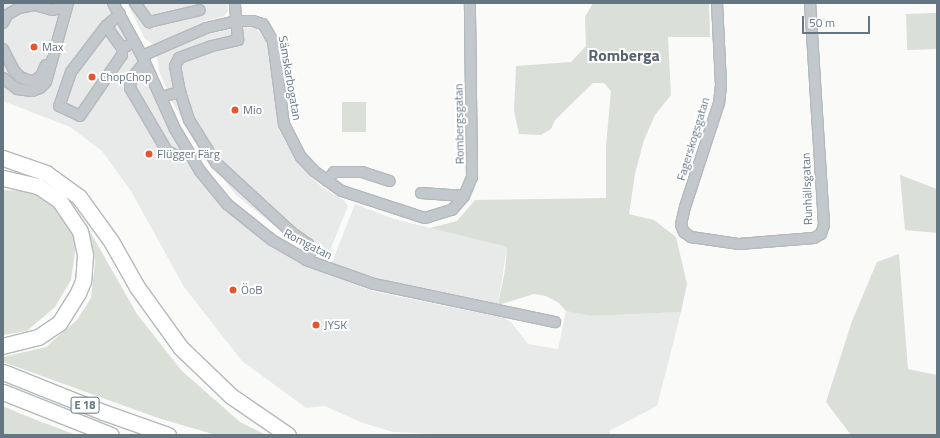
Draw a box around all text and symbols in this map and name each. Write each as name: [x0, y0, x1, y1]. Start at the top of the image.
scale bar: [804, 8, 872, 34]
text: 50 m: [809, 13, 835, 32]
street label: Sämskarbogatan: [275, 35, 305, 121]
place label: Max: [42, 40, 64, 54]
marker: Max: [29, 42, 39, 52]
district label: Romberga: [588, 45, 660, 65]
place label: ChopChop: [100, 70, 151, 84]
marker: ChopChop: [87, 72, 97, 82]
street label: Rombergsgatan: [451, 84, 467, 164]
street label: Fagerskogsgatan: [673, 96, 713, 182]
place label: Mio: [243, 103, 262, 117]
marker: Mio: [230, 105, 240, 115]
place label: Flügger Färg: [157, 147, 220, 161]
marker: Flügger Färg: [144, 149, 154, 159]
street label: Runhällsgatan: [799, 153, 815, 225]
street label: Romgatan: [281, 226, 335, 262]
place label: ÖoB: [241, 283, 263, 297]
marker: ÖoB: [228, 285, 238, 295]
place label: JYSK: [324, 318, 347, 332]
marker: JYSK: [311, 320, 321, 330]
road number: E 18: [70, 396, 100, 414]

